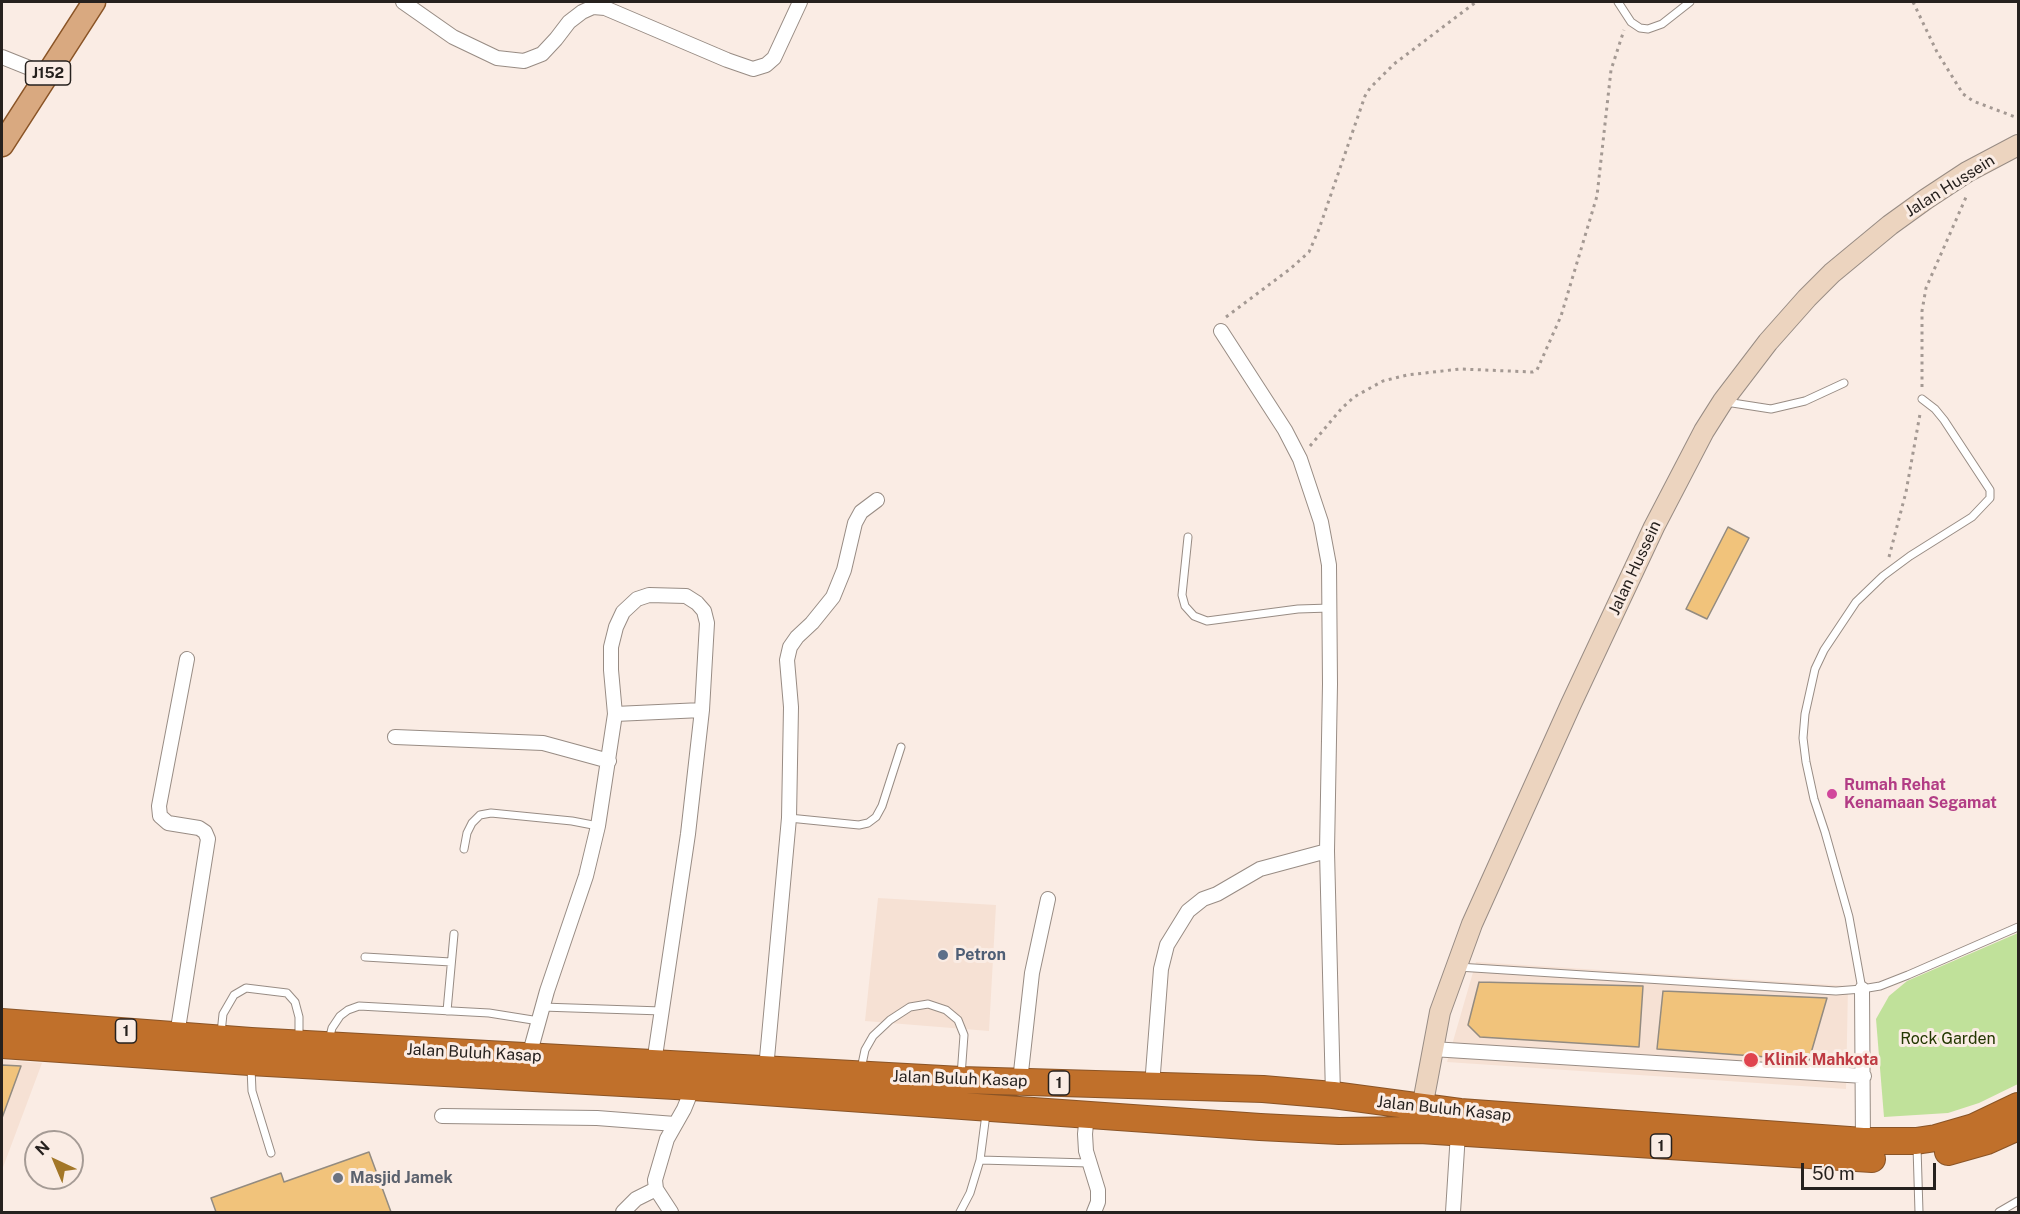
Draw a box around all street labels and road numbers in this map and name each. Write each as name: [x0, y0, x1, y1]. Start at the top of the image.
road number: J152: [26, 61, 70, 85]
street label: Jalan Hussein: [1902, 151, 1998, 221]
street label: Jalan Hussein: [1605, 518, 1665, 618]
road number: 1: [116, 1019, 136, 1043]
street label: Jalan Buluh Kasap: [406, 1040, 542, 1066]
street label: Jalan Buluh Kasap: [892, 1067, 1028, 1091]
road number: 1: [1048, 1071, 1070, 1095]
street label: Jalan Buluh Kasap: [1376, 1092, 1512, 1126]
road number: 1: [1650, 1134, 1672, 1158]

